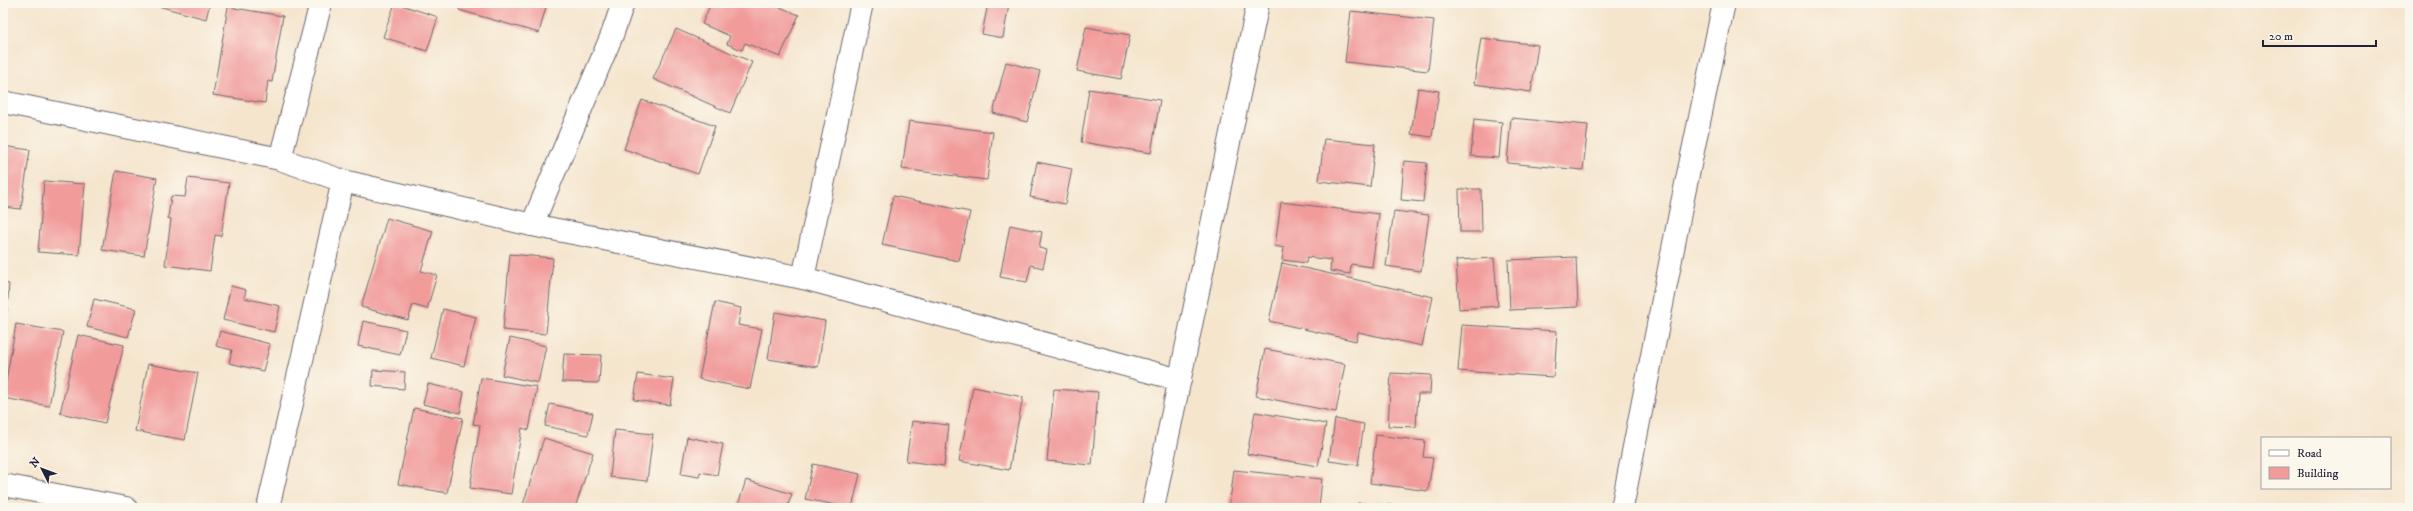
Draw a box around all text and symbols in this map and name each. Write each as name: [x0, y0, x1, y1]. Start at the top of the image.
scale bar: [2263, 22, 2376, 48]
text: 20 m: [2269, 29, 2293, 44]
legend: [2261, 437, 2391, 489]
text: Road: [2297, 446, 2322, 461]
north arrow: [22, 449, 62, 489]
text: N: [27, 455, 44, 471]
text: Building: [2297, 466, 2338, 481]

